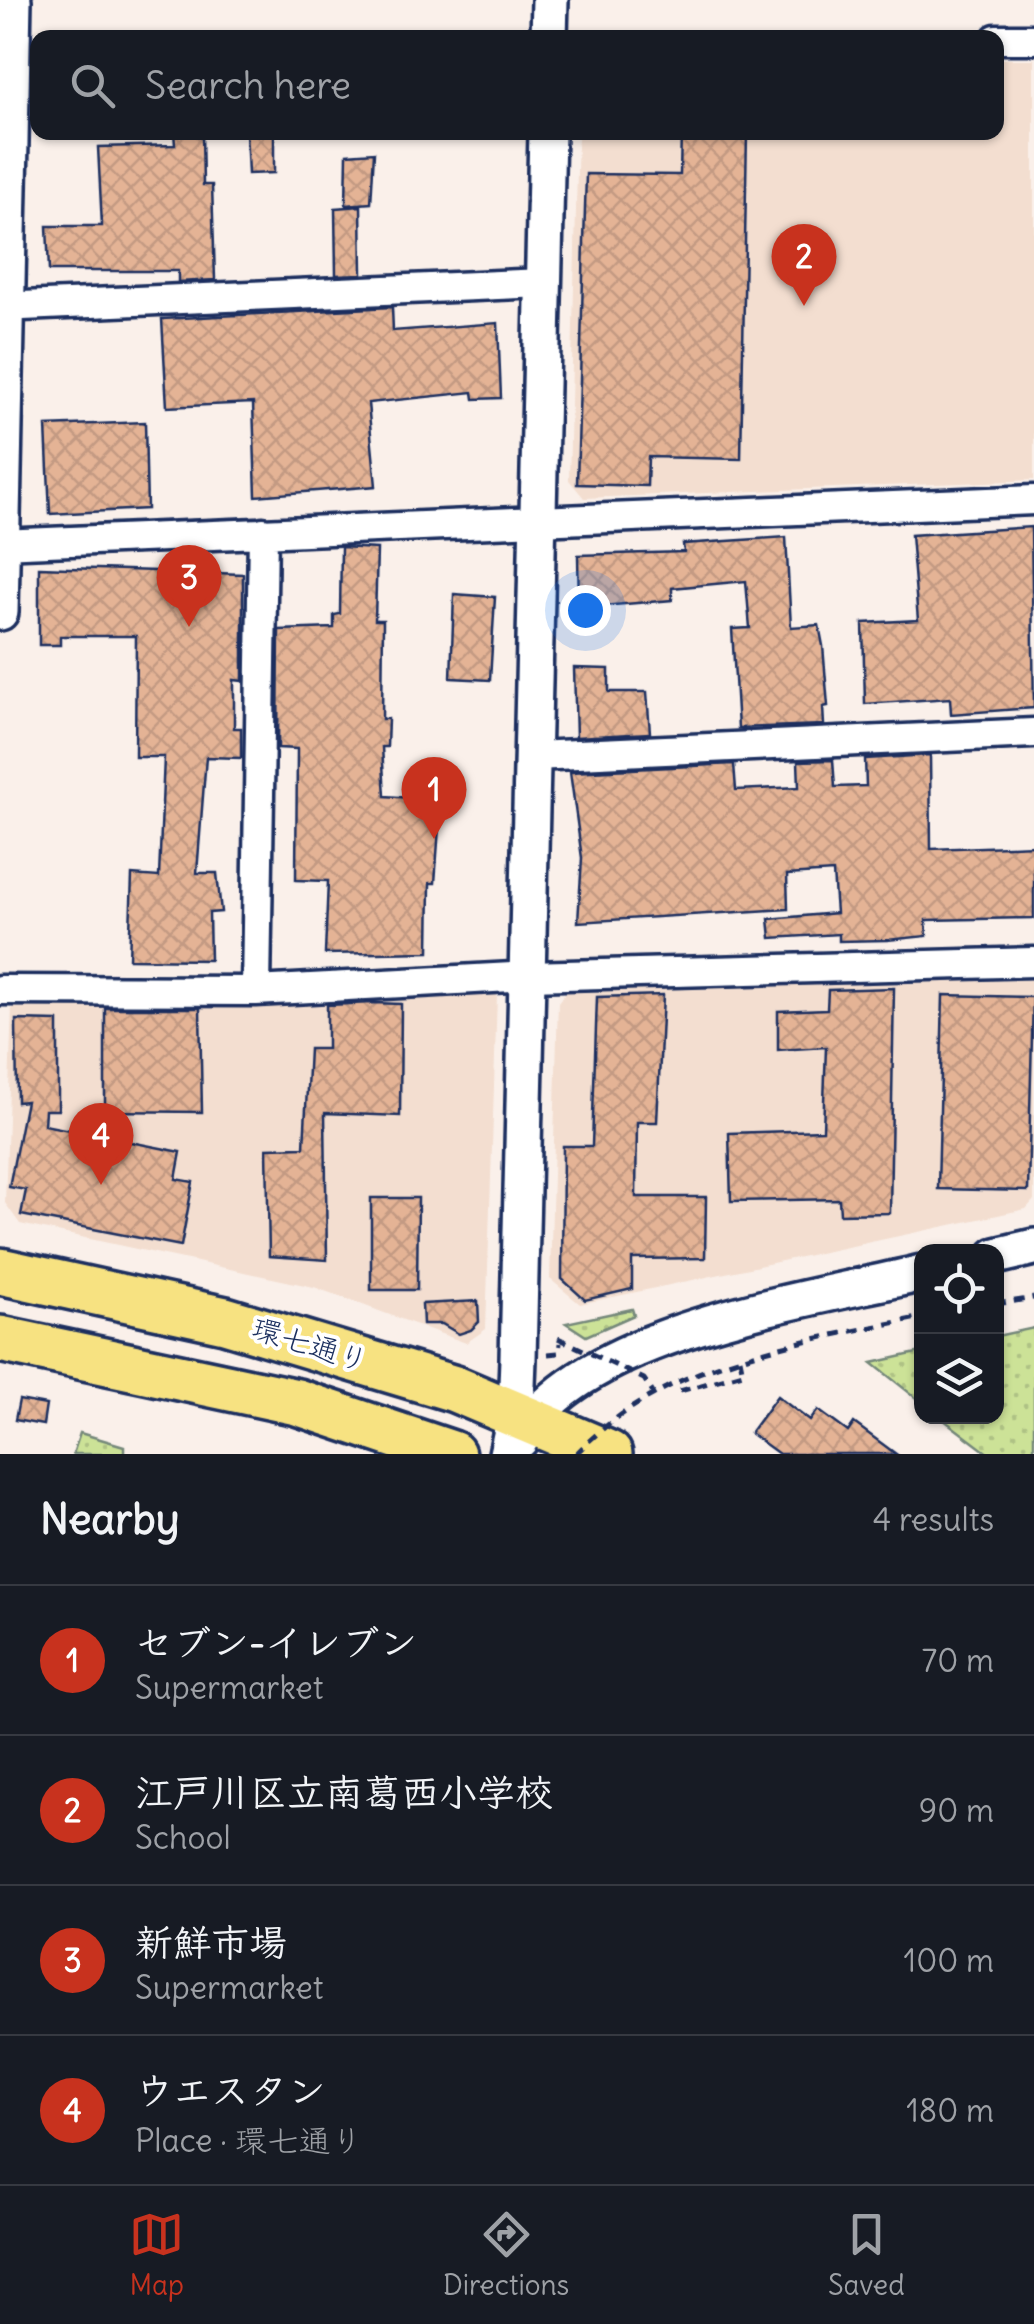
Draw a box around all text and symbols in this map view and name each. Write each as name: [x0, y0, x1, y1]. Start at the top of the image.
search box: [30, 30, 1004, 140]
icon: search: [65, 58, 120, 113]
text: Search here: [145, 62, 351, 109]
pin: 2: [772, 224, 836, 306]
pin: 3: [156, 544, 222, 627]
your location: [560, 585, 611, 636]
pin: 1: [402, 756, 466, 839]
pin: 4: [68, 1102, 134, 1185]
map controls: [914, 1244, 1004, 1424]
button: locate: [914, 1244, 1004, 1334]
street label: 環七通り: [247, 1308, 373, 1380]
button: layers: [914, 1334, 1004, 1424]
text: Nearby: [40, 1493, 179, 1545]
text: 4 results: [873, 1499, 994, 1540]
text: セブン-イレブン: [135, 1619, 417, 1666]
text: 1: [66, 1640, 79, 1681]
text: 70 m: [922, 1640, 994, 1681]
text: Supermarket: [135, 1667, 324, 1708]
text: 江戸川区立南葛西小学校: [135, 1769, 553, 1816]
text: 2: [64, 1790, 81, 1831]
text: 90 m: [919, 1790, 994, 1831]
text: School: [135, 1817, 231, 1858]
text: 新鮮市場: [135, 1919, 287, 1966]
text: 3: [63, 1940, 82, 1981]
text: 100 m: [904, 1940, 994, 1981]
text: Supermarket: [135, 1967, 324, 2008]
text: ウエスタン: [135, 2067, 326, 2114]
text: 4: [63, 2090, 82, 2131]
text: 180 m: [906, 2090, 994, 2131]
text: Place · 環七通り: [135, 2120, 363, 2161]
tab: Map: [129, 2207, 184, 2303]
tab: Directions: [443, 2207, 569, 2303]
tab: Saved: [828, 2207, 905, 2303]

